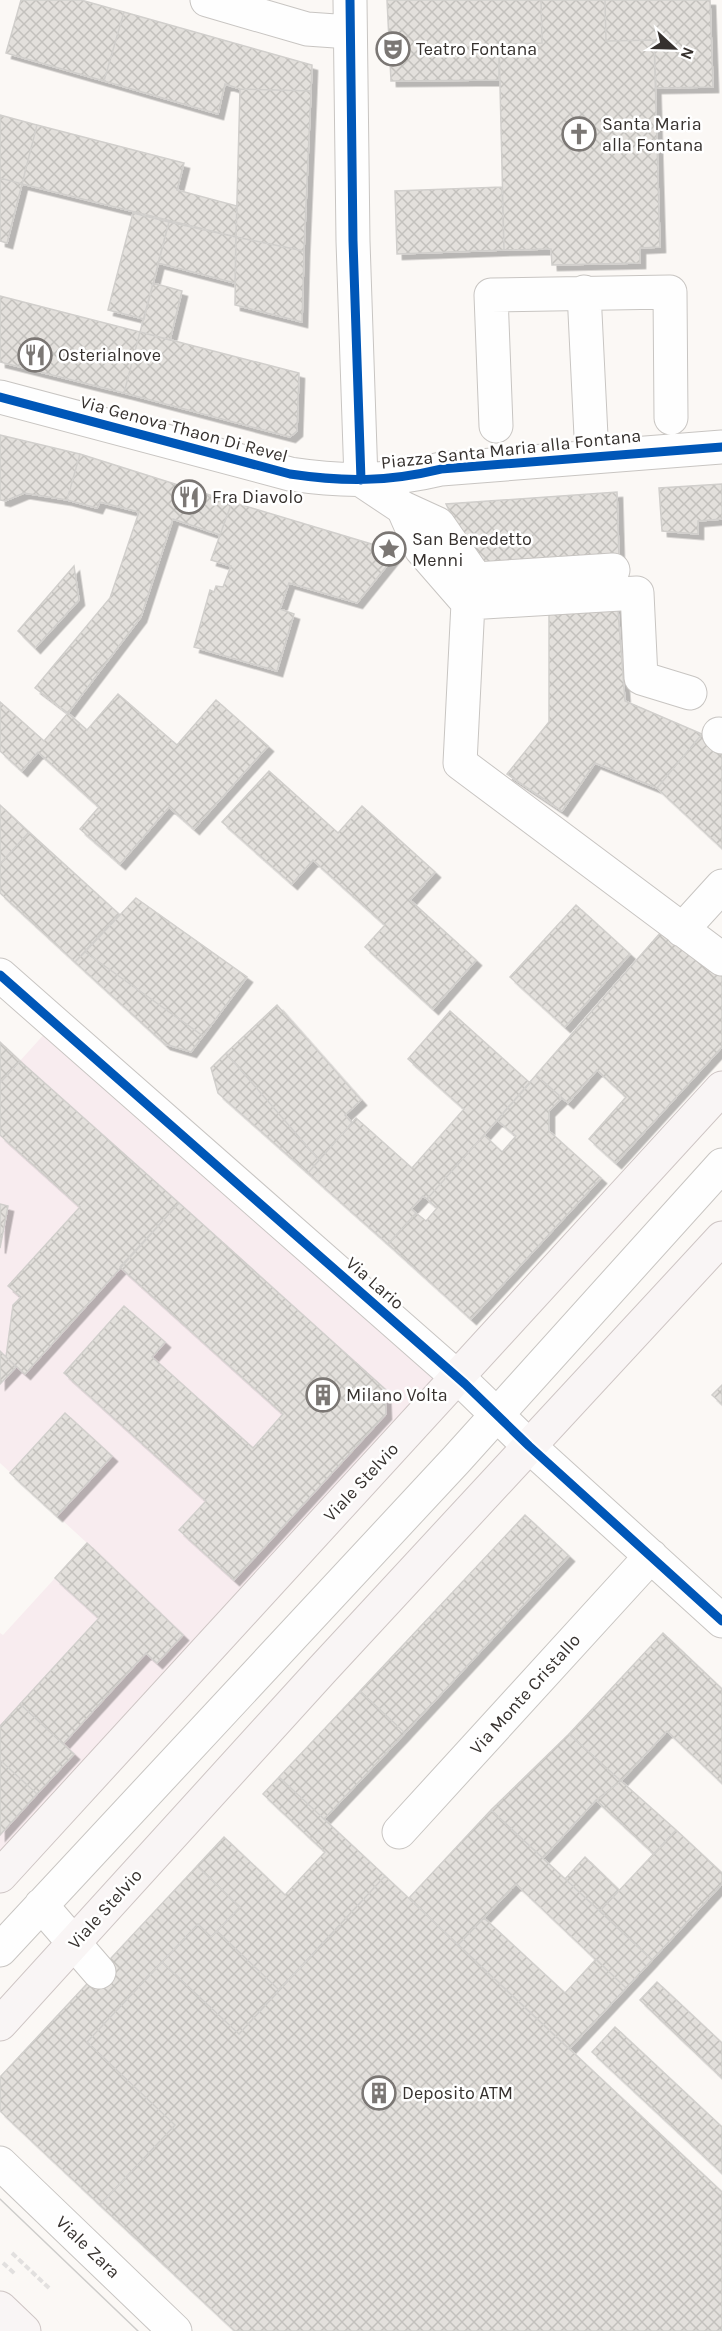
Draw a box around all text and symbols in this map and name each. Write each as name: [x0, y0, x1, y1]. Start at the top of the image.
north arrow: [644, 18, 704, 78]
theatre icon: Teatro Fontana: [375, 31, 411, 67]
place label: Teatro Fontana: [416, 38, 537, 60]
text: N: [676, 45, 698, 62]
place label: Santa Maria alla Fontana: [602, 113, 703, 156]
church icon: Santa Maria alla Fontana: [561, 116, 597, 152]
restaurant icon: Osterialnove: [17, 337, 53, 373]
place label: Osterialnove: [58, 344, 161, 366]
street label: Via Genova Thaon Di Revel: [78, 391, 290, 467]
street label: Piazza Santa Maria alla Fontana: [380, 424, 642, 474]
restaurant icon: Fra Diavolo: [171, 479, 207, 515]
place label: Fra Diavolo: [212, 486, 303, 508]
place label: San Benedetto Menni: [412, 528, 532, 571]
place icon: San Benedetto Menni: [371, 531, 407, 567]
street label: Via Lario: [341, 1252, 409, 1314]
building icon: Milano Volta: [305, 1377, 341, 1413]
place label: Milano Volta: [346, 1384, 448, 1406]
street label: Viale Stelvio: [319, 1438, 403, 1526]
street label: Via Monte Cristallo: [465, 1629, 585, 1759]
street label: Viale Stelvio: [63, 1864, 147, 1954]
building icon: Deposito ATM: [361, 2075, 397, 2111]
place label: Deposito ATM: [402, 2082, 513, 2104]
street label: Viale Zara: [51, 2211, 125, 2283]

